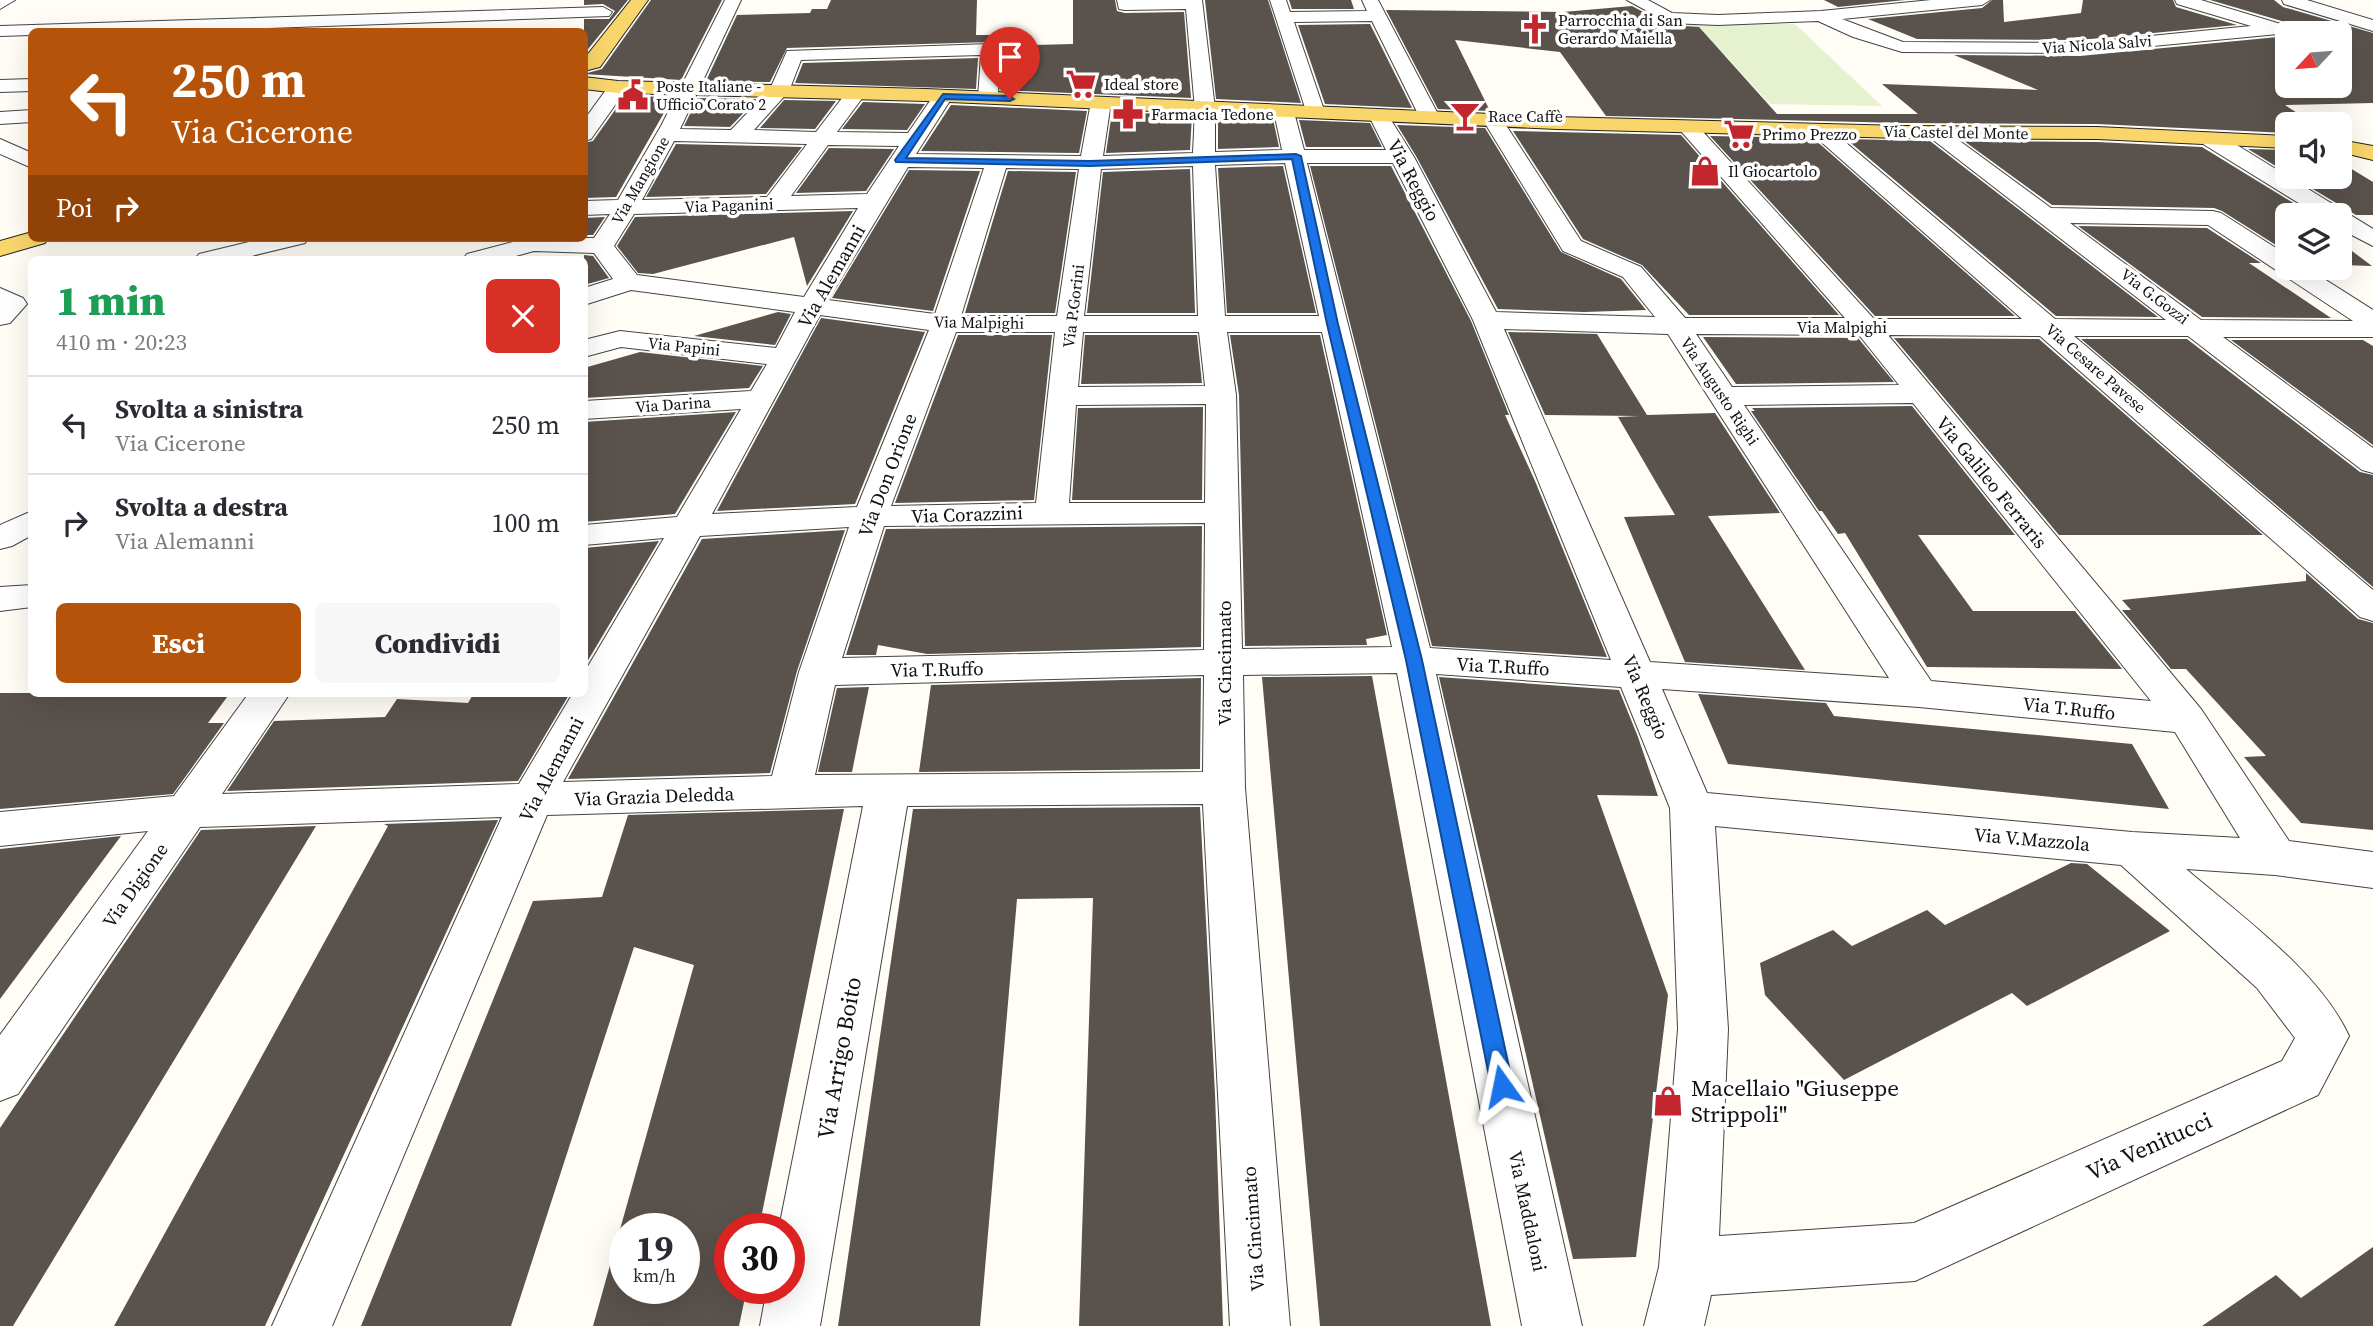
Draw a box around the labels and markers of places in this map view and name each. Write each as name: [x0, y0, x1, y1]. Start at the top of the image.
place label: Parrocchia di San Gerardo Maiella: [1558, 9, 1683, 49]
church icon: Parrocchia di San Gerardo Maiella: [1518, 12, 1552, 46]
pin: [980, 27, 1040, 99]
supermarket icon: Ideal store: [1064, 67, 1098, 101]
place label: Ideal store: [1104, 73, 1179, 95]
place label: Poste Italiane - Ufficio Corato 2: [656, 75, 766, 115]
public building icon: Poste Italiane - Ufficio Corato 2: [616, 78, 650, 112]
pharmacy icon: Farmacia Tedone: [1111, 97, 1145, 131]
bar icon: Race Caffè: [1448, 99, 1482, 133]
place label: Farmacia Tedone: [1151, 103, 1274, 125]
place label: Race Caffè: [1488, 105, 1563, 127]
supermarket icon: Primo Prezzo: [1722, 117, 1756, 151]
place label: Primo Prezzo: [1762, 123, 1857, 145]
shop icon: Il Giocartolo: [1688, 154, 1722, 188]
place label: Il Giocartolo: [1728, 160, 1817, 182]
place label: Macellaio "Giuseppe Strippoli": [1691, 1072, 1899, 1130]
shop icon: Macellaio "Giuseppe Strippoli": [1651, 1084, 1685, 1118]

